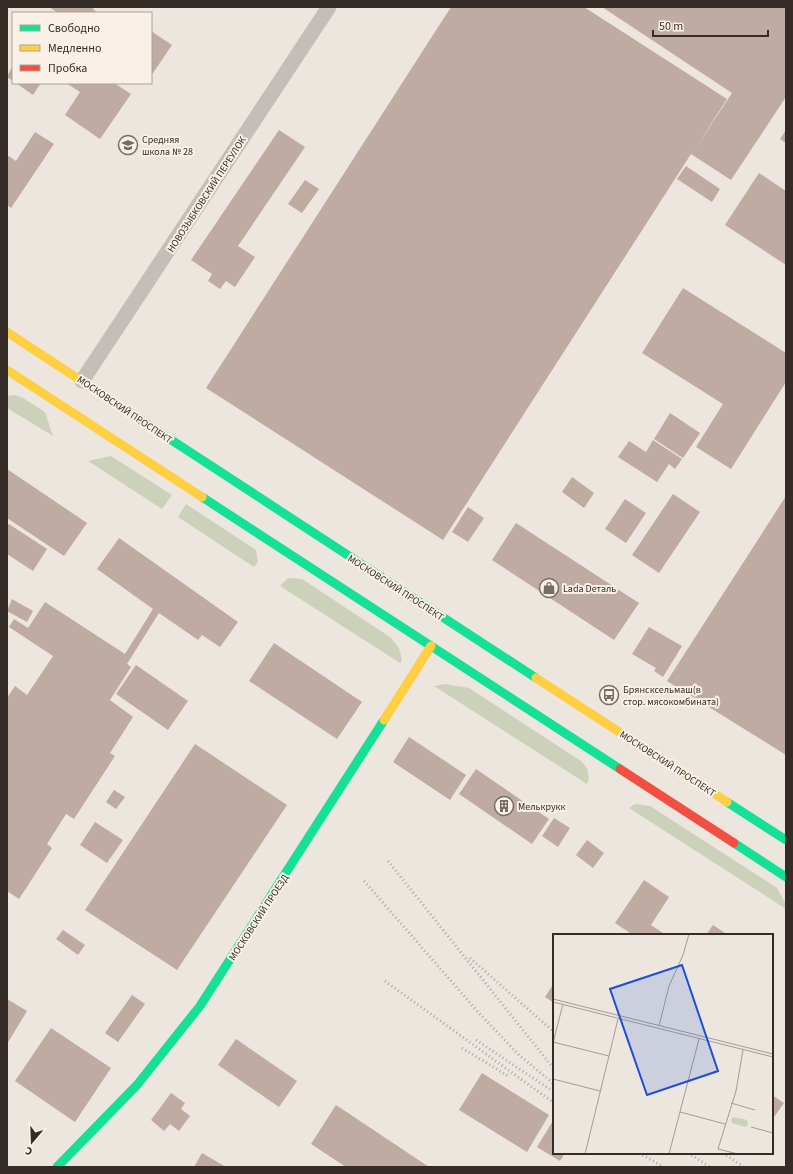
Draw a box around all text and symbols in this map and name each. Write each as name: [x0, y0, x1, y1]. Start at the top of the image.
legend: [12, 12, 152, 84]
scale bar: [653, 12, 768, 38]
text: 50 m: [659, 18, 683, 35]
text: Свободно: [48, 20, 100, 37]
text: Медленно: [48, 40, 102, 57]
text: Пробка: [48, 60, 87, 77]
place label: Средняя школа № 28: [142, 133, 193, 159]
school or university icon: Средняя школа № 28: [117, 134, 139, 156]
street label: НОВОЗЫБКОВСКИЙ ПЕРЕУЛОК: [164, 134, 250, 255]
street label: МОСКОВСКИЙ ПРОСПЕКТ: [74, 373, 175, 447]
street label: МОСКОВСКИЙ ПРОСПЕКТ: [345, 552, 447, 624]
shop icon: Lada Dеталь: [538, 577, 560, 599]
place label: Lada Dеталь: [563, 582, 616, 596]
place label: Брянсксельмаш(в стор. мясокомбината): [623, 683, 719, 709]
bus stop icon: Брянсксельмаш(в стор. мясокомбината): [598, 684, 620, 706]
street label: МОСКОВСКИЙ ПРОСПЕКТ: [617, 728, 719, 800]
building icon: Мелькрукк: [493, 795, 515, 817]
place label: Мелькрукк: [518, 800, 566, 814]
street label: МОСКОВСКИЙ ПРОЕЗД: [226, 871, 292, 963]
inset map: [553, 934, 773, 1154]
north arrow: [12, 1122, 52, 1162]
text: С: [23, 1143, 34, 1159]

